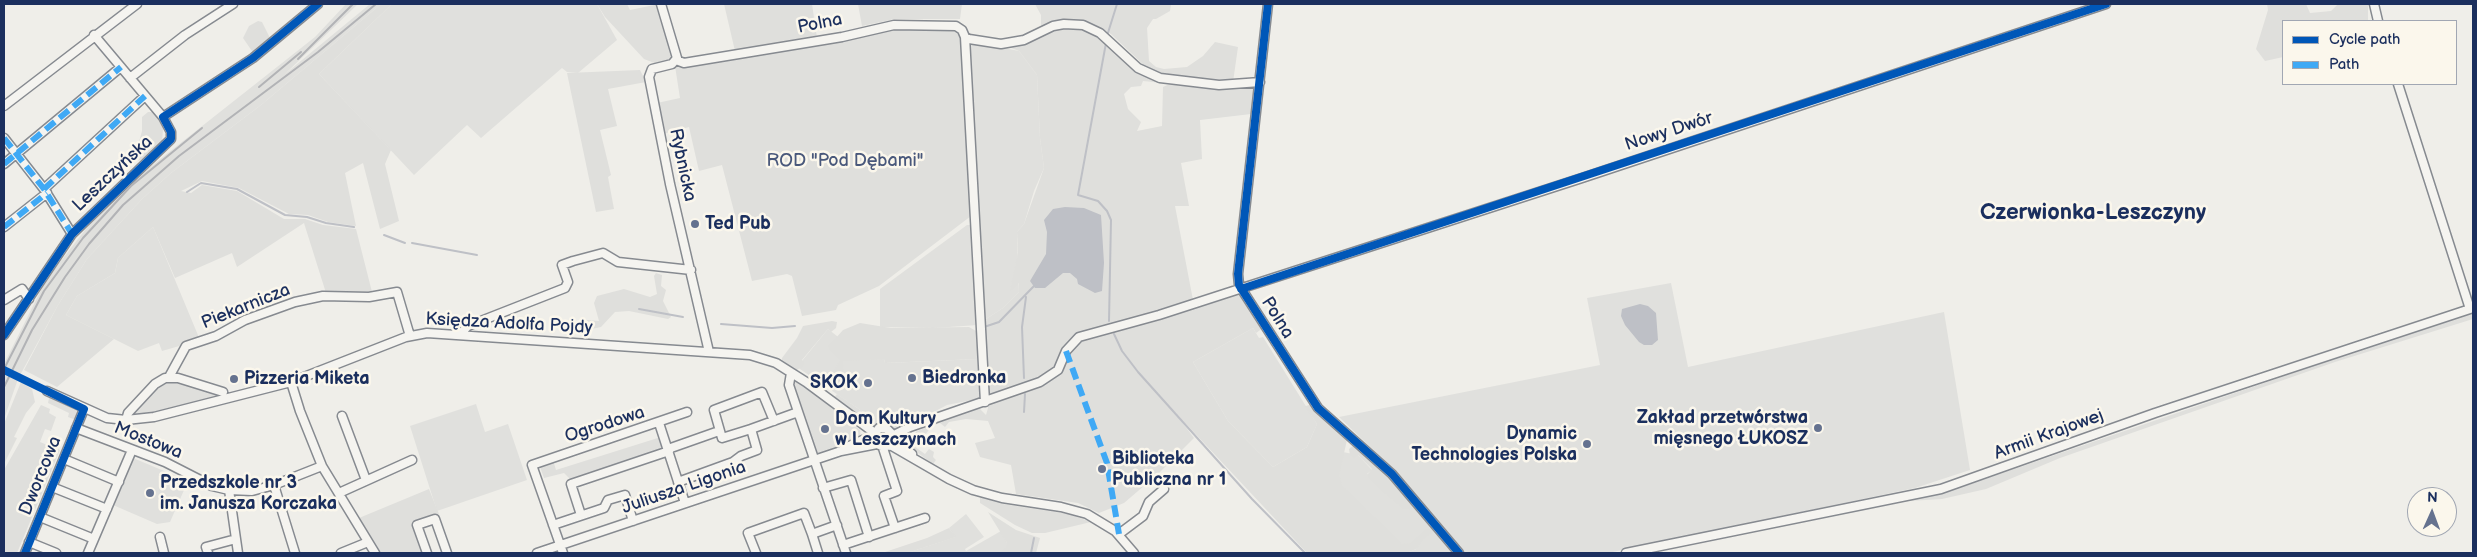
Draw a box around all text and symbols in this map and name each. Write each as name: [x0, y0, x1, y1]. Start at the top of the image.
street label: Polna: [796, 9, 844, 39]
legend: [2282, 20, 2457, 85]
text: Cycle path: [2329, 30, 2400, 49]
text: Path: [2329, 55, 2359, 74]
street label: Nowy Dwór: [1622, 108, 1716, 156]
street label: Rybnicka: [664, 127, 700, 203]
street label: Leszczyńska: [69, 132, 157, 216]
park label: ROD "Pod Dębami": [767, 150, 923, 172]
district label: Czerwionka-Leszczyny: [1980, 200, 2206, 226]
place label: Ted Pub: [705, 213, 771, 235]
marker: Ted Pub: [689, 218, 701, 230]
street label: Piekarnicza: [198, 279, 294, 335]
street label: Polna: [1256, 293, 1298, 343]
street label: Księdza Adolfa Pojdy: [425, 309, 593, 339]
place label: Biedronka: [922, 367, 1006, 389]
place label: Pizzeria Miketa: [244, 368, 369, 390]
place label: SKOK: [810, 372, 858, 394]
marker: Biedronka: [906, 372, 918, 384]
marker: Pizzeria Miketa: [228, 373, 240, 385]
marker: SKOK: [862, 377, 874, 389]
street label: Ogrodowa: [562, 402, 648, 448]
street label: Armii Krajowej: [1991, 405, 2107, 465]
place label: Zakład przetwórstwa mięsnego ŁUKOSZ: [1637, 407, 1808, 449]
place label: Dom Kultury w Leszczynach: [835, 408, 956, 450]
street label: Mostowa: [111, 418, 185, 464]
marker: Zakład przetwórstwa mięsnego ŁUKOSZ: [1812, 422, 1824, 434]
marker: Dom Kultury w Leszczynach: [819, 423, 831, 435]
place label: Dynamic Technologies Polska: [1411, 423, 1577, 466]
street label: Dworcowa: [15, 433, 67, 519]
marker: Dynamic Technologies Polska: [1581, 438, 1593, 450]
place label: Biblioteka Publiczna nr 1: [1112, 448, 1226, 490]
street label: Juliusza Ligonia: [619, 457, 749, 519]
marker: Biblioteka Publiczna nr 1: [1096, 463, 1108, 475]
place label: Przedszkole nr 3 im. Janusza Korczaka: [160, 472, 337, 514]
marker: Przedszkole nr 3 im. Janusza Korczaka: [144, 487, 156, 499]
north arrow: [2407, 487, 2457, 537]
text: N: [2427, 489, 2438, 506]

